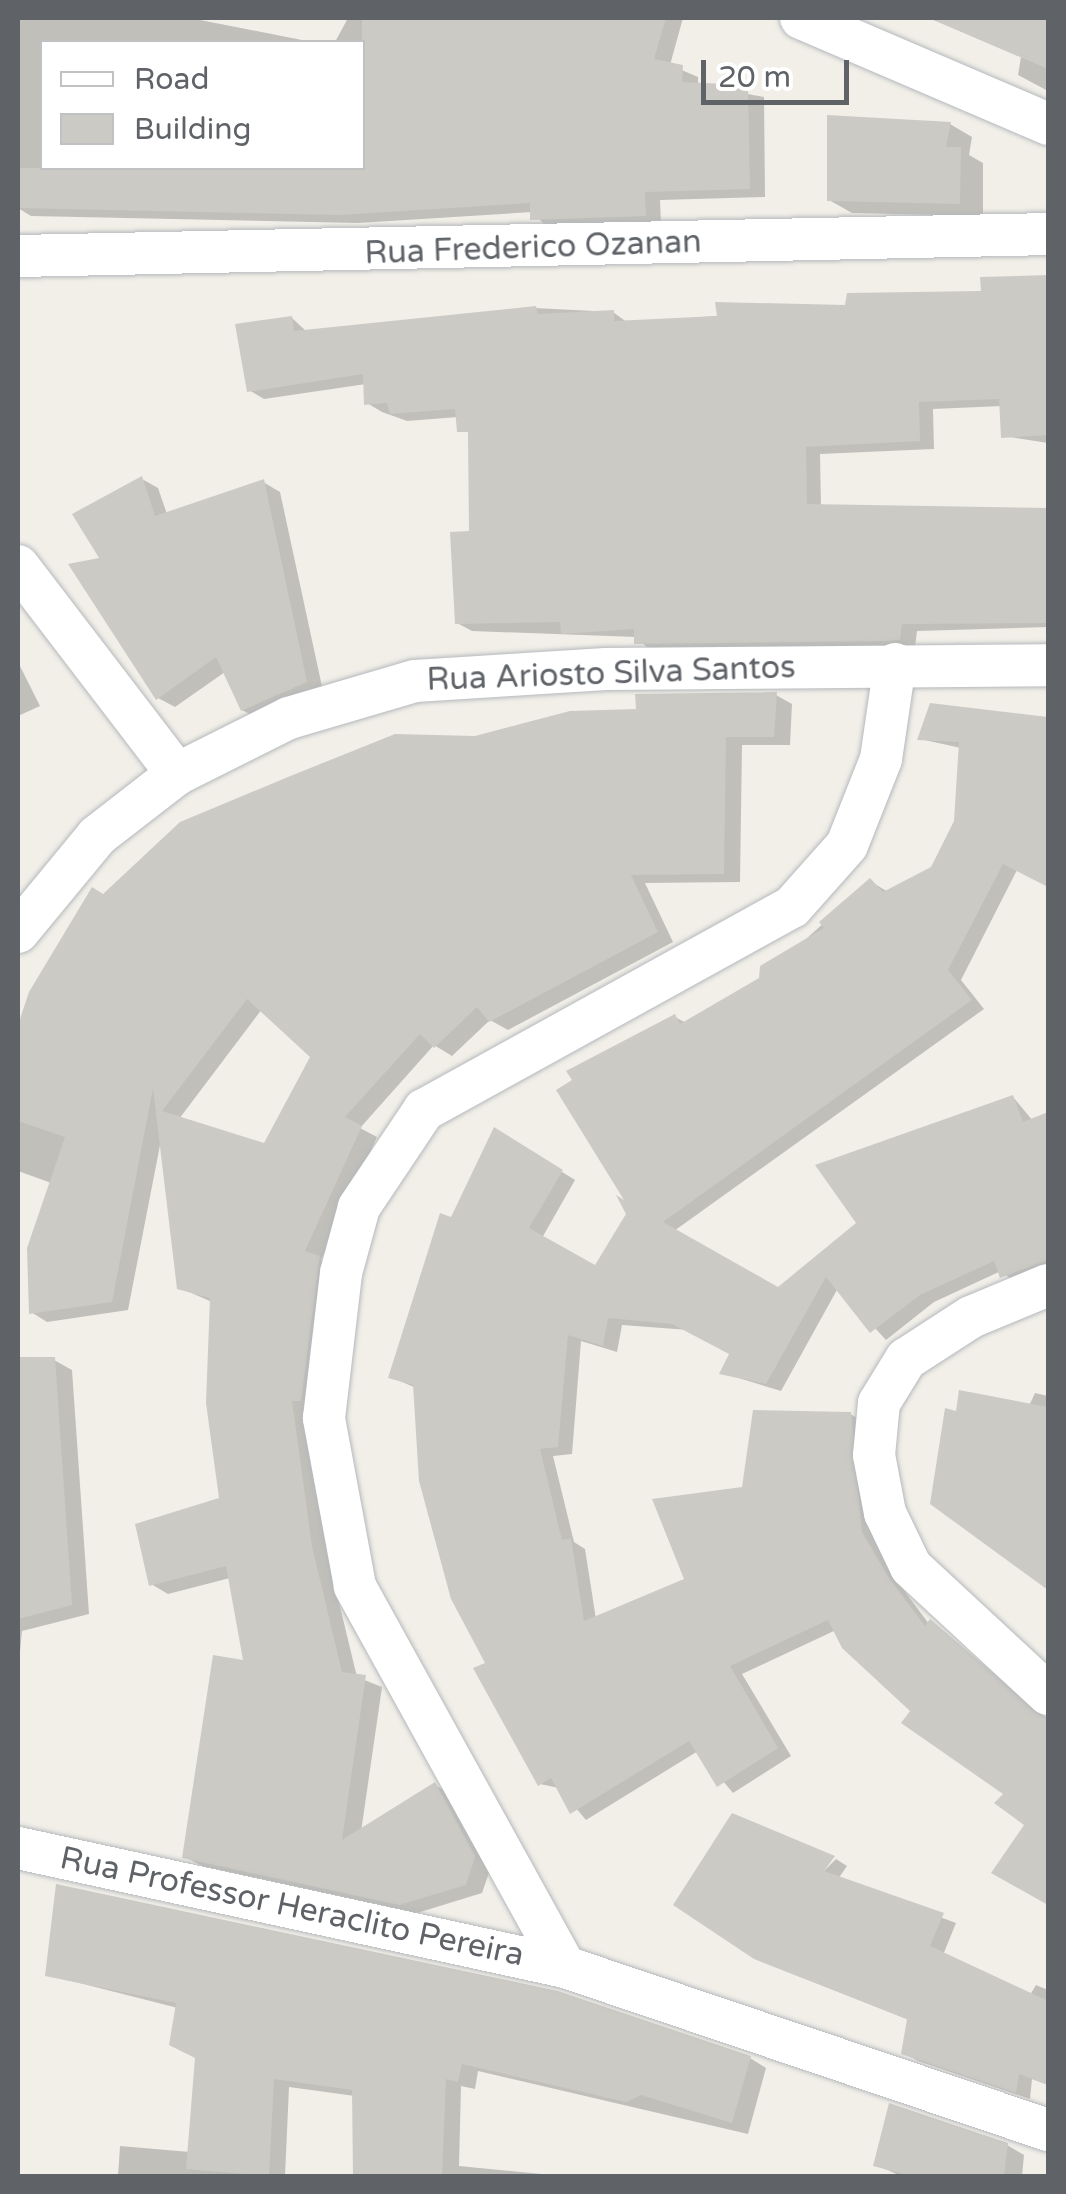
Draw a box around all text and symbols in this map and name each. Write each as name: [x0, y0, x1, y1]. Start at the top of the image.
legend: [40, 40, 365, 170]
scale bar: [706, 40, 854, 102]
text: 20 m: [718, 59, 791, 96]
text: Road: [134, 61, 209, 98]
text: Building: [134, 111, 251, 148]
street label: Rua Frederico Ozanan: [364, 223, 702, 273]
street label: Rua Ariosto Silva Santos: [426, 648, 796, 700]
street label: Rua Professor Heraclito Pereira: [57, 1839, 527, 1975]

